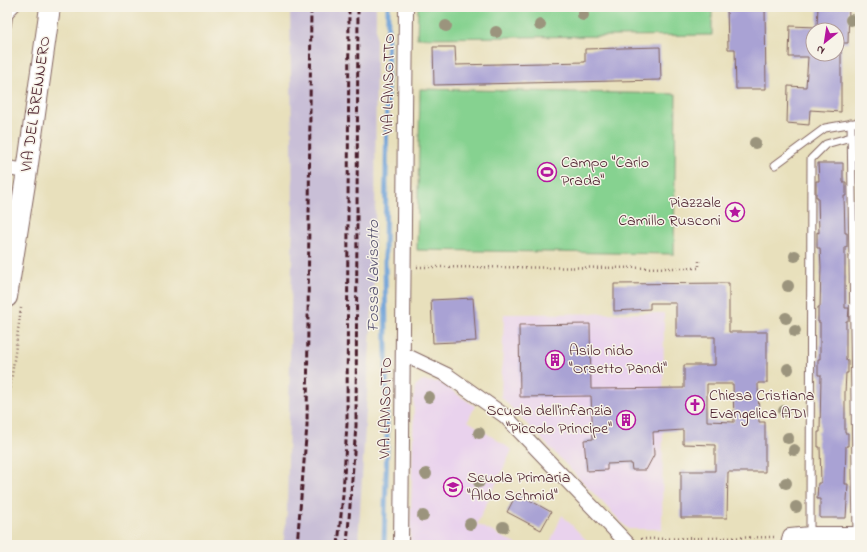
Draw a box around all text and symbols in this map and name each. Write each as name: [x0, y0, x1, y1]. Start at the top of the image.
north arrow: [805, 22, 845, 62]
street label: VIA LAVISOTTO: [376, 33, 402, 136]
street label: VIA DEL BRENNERO: [14, 35, 57, 174]
text: N: [813, 41, 828, 59]
place label: Campo "Carlo Prada": [561, 151, 649, 193]
sports icon: Campo "Carlo Prada": [536, 161, 558, 183]
place label: Piazzale Camillo Rusconi: [618, 191, 722, 233]
place icon: Piazzale Camillo Rusconi: [724, 201, 746, 223]
water label: Fossa Lavisotto: [361, 219, 386, 332]
place label: Asilo nido "Orsetto Pandi": [569, 339, 667, 381]
building icon: Asilo nido "Orsetto Pandi": [544, 349, 566, 371]
street label: VIA LAVISOTTO: [373, 357, 399, 460]
place label: Chiesa Cristiana Evangelica ADI: [709, 384, 814, 426]
church icon: Chiesa Cristiana Evangelica ADI: [684, 394, 706, 416]
place label: Scuola dell'infanzia "Piccolo Principe": [486, 399, 612, 441]
building icon: Scuola dell'infanzia "Piccolo Principe": [615, 409, 637, 431]
place label: Scuola Primaria "Aldo Schmid": [467, 466, 570, 508]
school or university icon: Scuola Primaria "Aldo Schmid": [442, 476, 464, 498]

